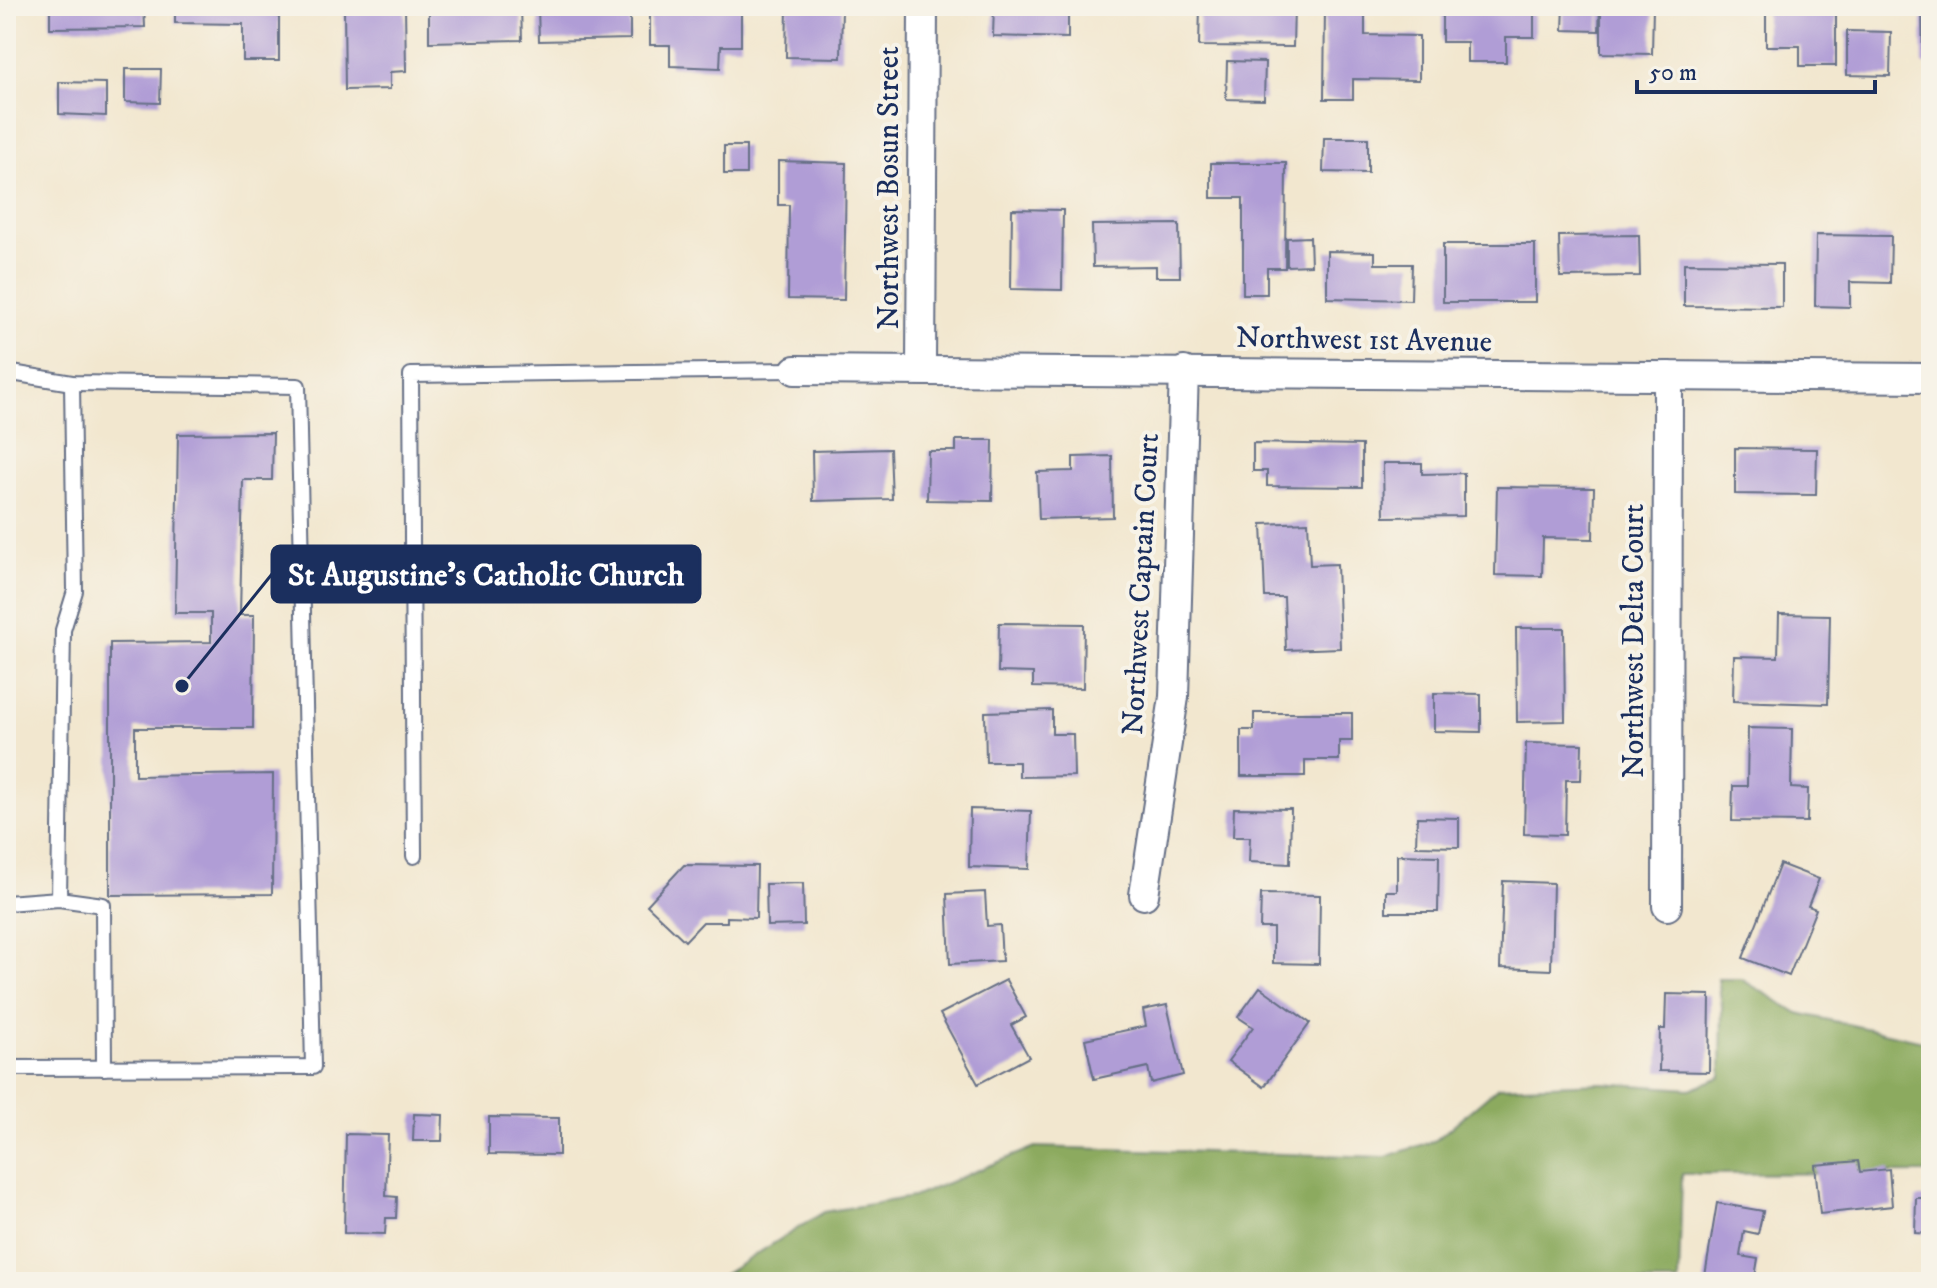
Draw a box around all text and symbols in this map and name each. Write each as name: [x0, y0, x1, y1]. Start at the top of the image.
scale bar: [1637, 44, 1875, 94]
street label: Northwest Bosun Street: [871, 46, 908, 330]
text: 50 m: [1649, 58, 1697, 88]
street label: Northwest 1st Avenue: [1236, 320, 1492, 361]
street label: Northwest Captain Court: [1115, 432, 1168, 736]
street label: Northwest Delta Court: [1616, 504, 1653, 778]
callout: St Augustine's Catholic Church: [272, 546, 700, 602]
text: St Augustine's Catholic Church: [288, 556, 684, 596]

